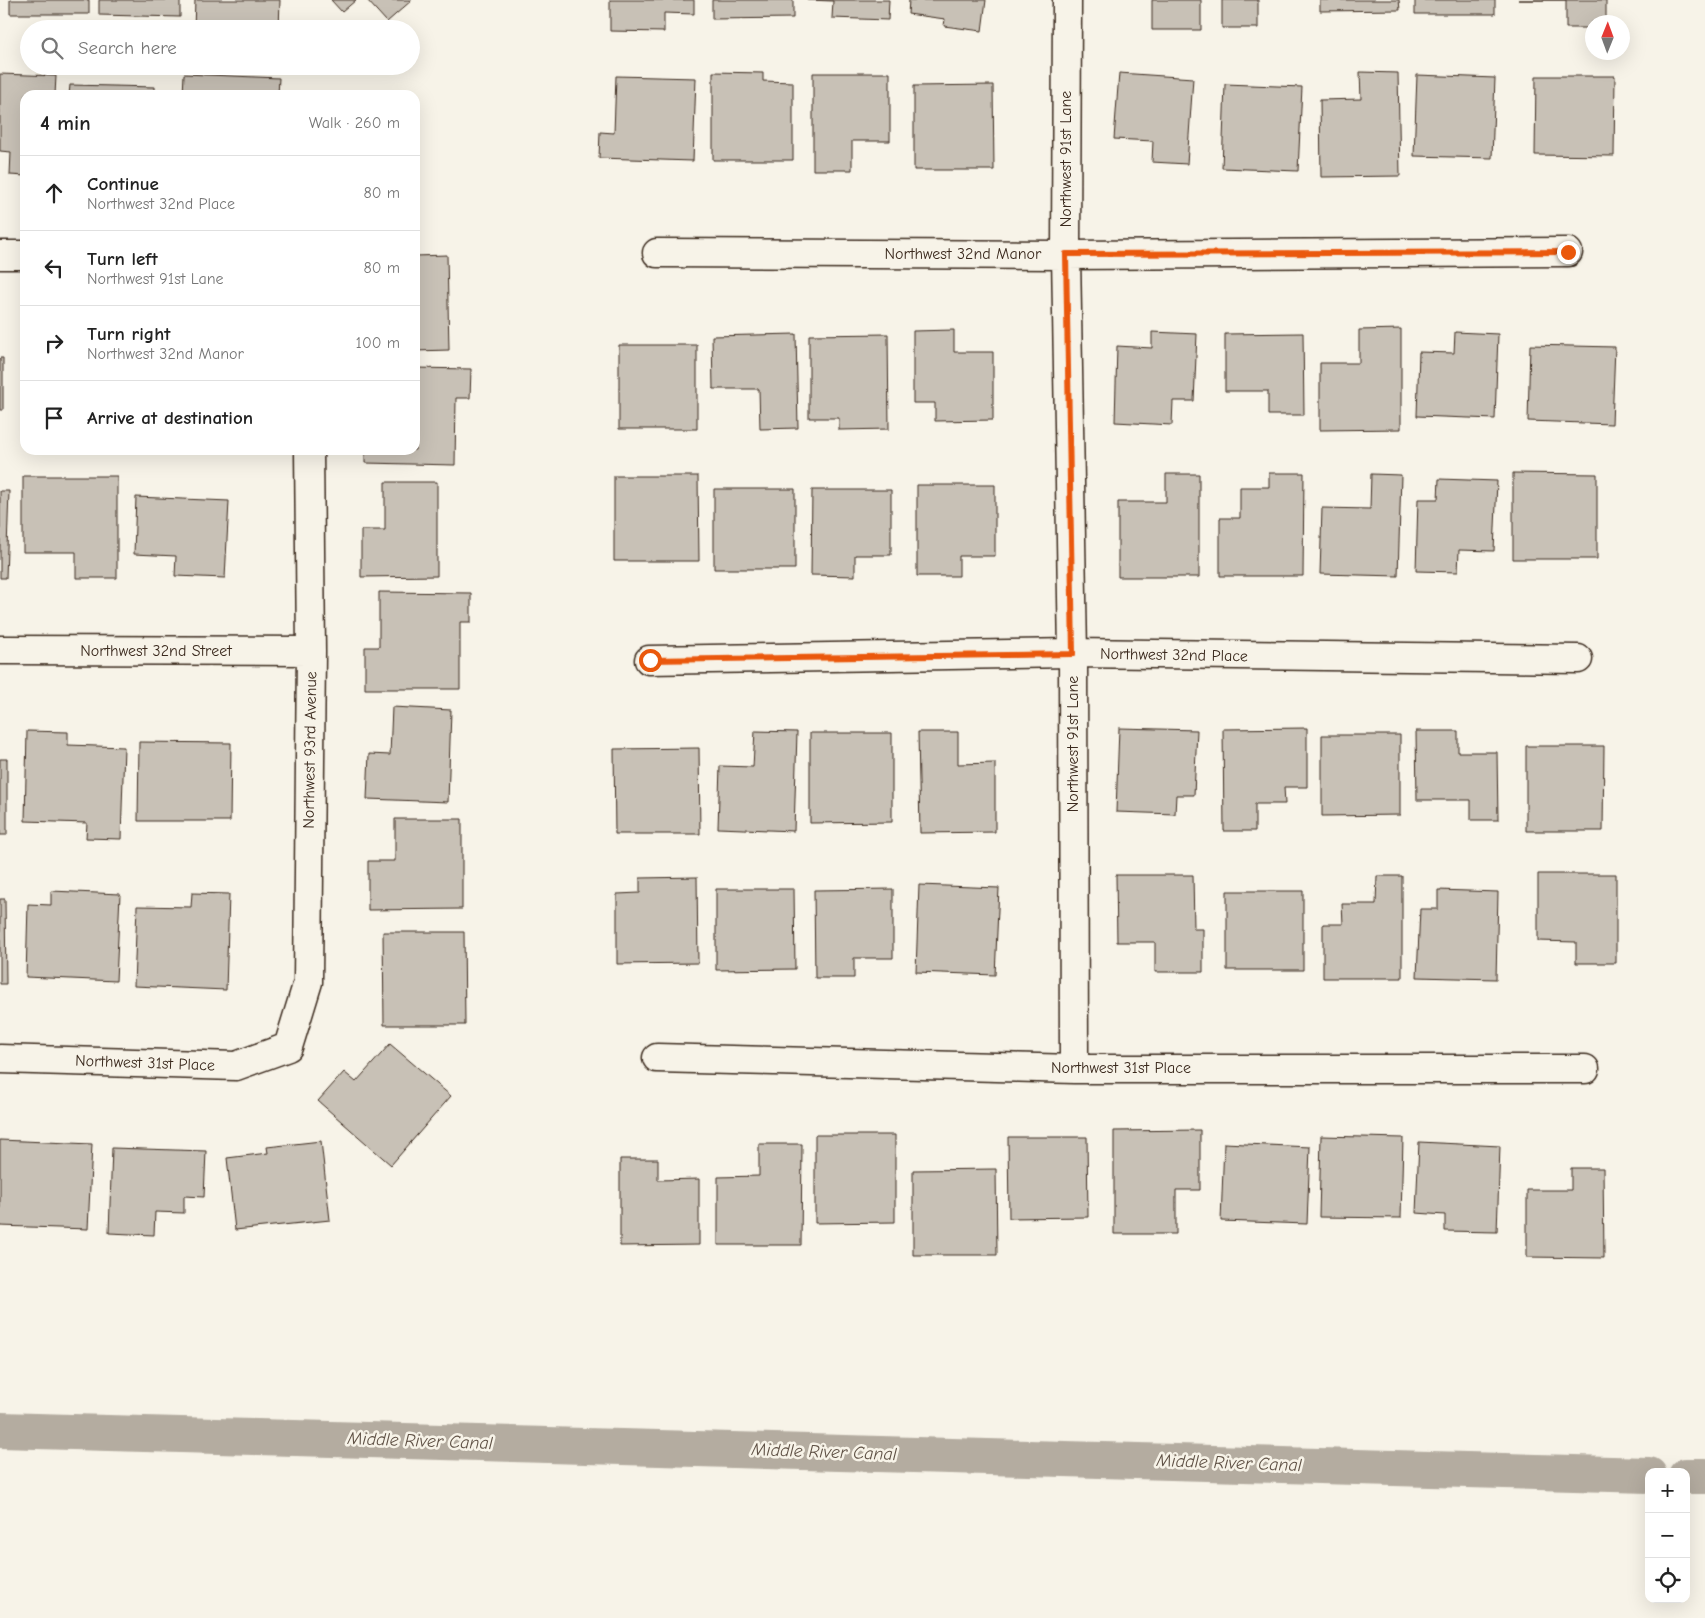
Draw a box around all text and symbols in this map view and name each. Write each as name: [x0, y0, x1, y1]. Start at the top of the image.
north arrow: [1585, 15, 1630, 60]
search box: [20, 20, 420, 75]
icon: search: [38, 34, 66, 62]
text: Search here: [78, 37, 177, 59]
street label: Northwest 91st Lane: [1057, 91, 1075, 227]
text: 4 min: [40, 111, 91, 135]
text: Walk · 260 m: [309, 114, 400, 132]
text: Continue: [87, 173, 159, 195]
icon: ahead: [40, 179, 68, 207]
text: 80 m: [363, 184, 400, 202]
text: Northwest 32nd Place: [87, 195, 235, 213]
route end: [1557, 241, 1580, 264]
street label: Northwest 32nd Manor: [885, 245, 1042, 263]
text: Turn left: [87, 248, 158, 270]
icon: left: [40, 254, 68, 282]
text: 80 m: [363, 259, 400, 277]
text: Northwest 91st Lane: [87, 270, 224, 288]
text: Turn right: [87, 323, 171, 345]
icon: right: [40, 329, 68, 357]
text: 100 m: [356, 334, 400, 352]
text: Northwest 32nd Manor: [87, 345, 244, 363]
icon: arrive: [40, 404, 68, 432]
text: Arrive at destination: [87, 407, 253, 429]
street label: Northwest 32nd Street: [80, 642, 232, 660]
street label: Northwest 32nd Place: [1100, 645, 1248, 665]
route start: [639, 649, 662, 672]
street label: Northwest 93rd Avenue: [300, 671, 320, 829]
street label: Northwest 91st Lane: [1064, 676, 1082, 812]
street label: Northwest 31st Place: [75, 1052, 215, 1074]
street label: Northwest 31st Place: [1051, 1059, 1191, 1077]
water label: Middle River Canal: [346, 1428, 494, 1454]
water label: Middle River Canal: [750, 1439, 898, 1465]
water label: Middle River Canal: [1155, 1450, 1303, 1476]
map controls: [1645, 1468, 1690, 1603]
button: +: [1645, 1468, 1690, 1513]
button: −: [1645, 1513, 1690, 1558]
button: locate: [1645, 1558, 1690, 1603]

